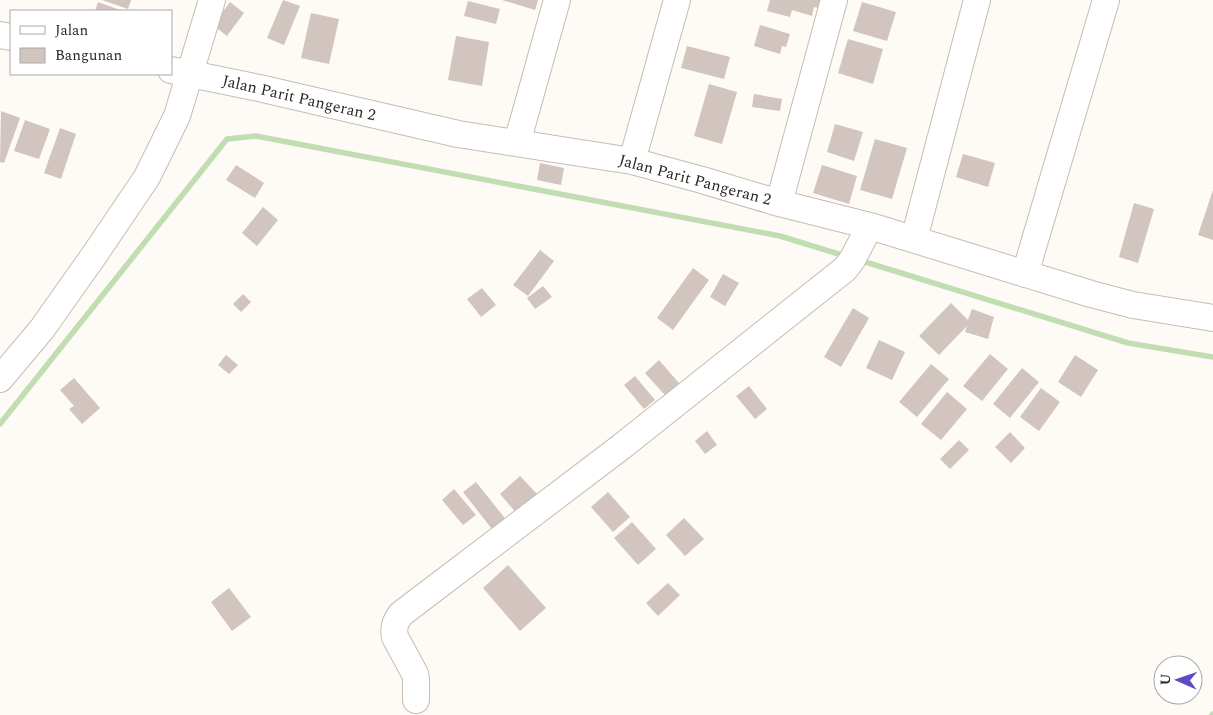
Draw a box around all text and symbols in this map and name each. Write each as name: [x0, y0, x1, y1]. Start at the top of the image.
legend: [10, 10, 172, 75]
text: Jalan: [55, 19, 88, 42]
text: Bangunan: [55, 44, 122, 67]
street label: Jalan Parit Pangeran 2: [220, 69, 378, 127]
street label: Jalan Parit Pangeran 2: [616, 148, 774, 212]
north arrow: [1153, 655, 1203, 705]
text: U: [1155, 673, 1176, 686]

